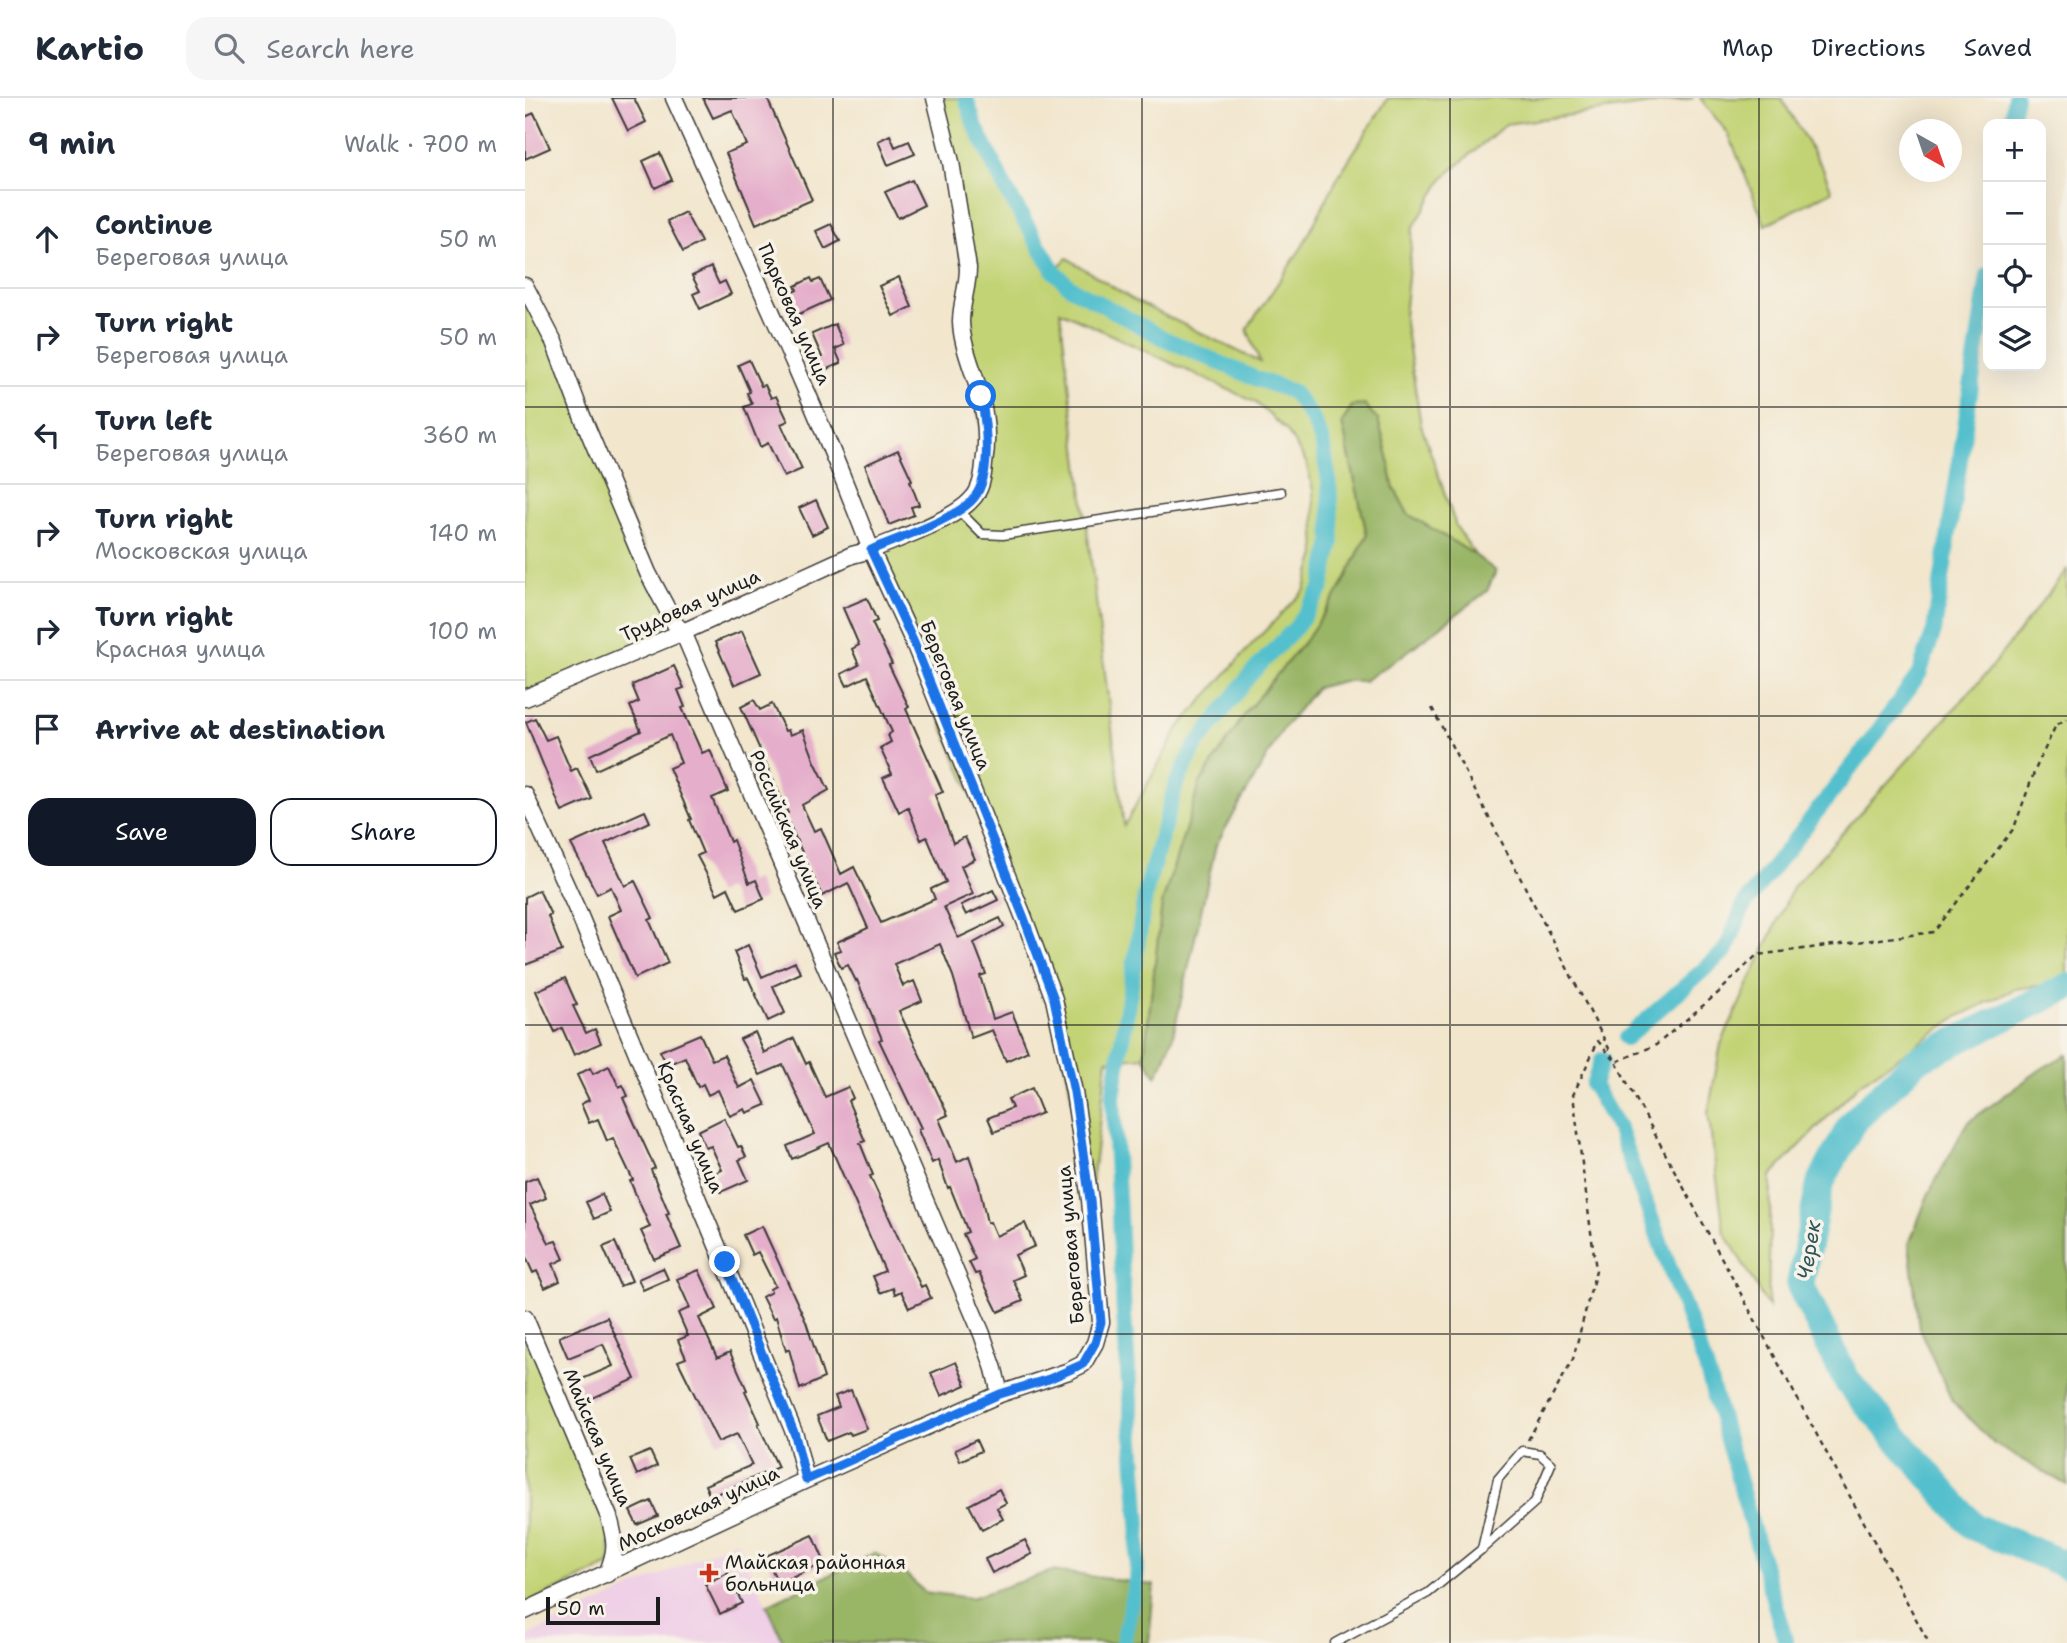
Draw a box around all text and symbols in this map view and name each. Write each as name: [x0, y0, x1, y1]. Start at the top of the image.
search box: [186, 17, 676, 80]
text: Kartio: [35, 26, 144, 71]
icon: search: [210, 29, 248, 67]
text: Search here: [266, 31, 415, 66]
text: Map: [1722, 32, 1773, 64]
text: Directions: [1811, 32, 1926, 64]
text: Saved: [1964, 32, 2032, 64]
north arrow: [1899, 119, 1962, 182]
map controls: [1983, 119, 2046, 371]
button: +: [1983, 119, 2046, 182]
text: 9 min: [28, 123, 115, 164]
text: Walk · 700 m: [344, 129, 497, 159]
button: −: [1983, 182, 2046, 245]
text: Continue: [95, 207, 213, 242]
icon: ahead: [28, 220, 66, 258]
text: 50 m: [439, 224, 497, 254]
street label: Парковая улица: [752, 240, 837, 389]
text: Береговая улица: [95, 242, 288, 272]
button: locate: [1983, 245, 2046, 308]
text: Turn right: [95, 305, 233, 340]
button: layers: [1983, 308, 2046, 371]
icon: right: [28, 318, 66, 356]
text: 50 m: [439, 322, 497, 352]
text: Береговая улица: [95, 340, 288, 370]
route start: [965, 380, 996, 411]
text: Turn left: [95, 403, 212, 438]
icon: left: [28, 416, 66, 454]
text: 360 m: [422, 420, 497, 450]
text: Береговая улица: [95, 438, 288, 468]
text: Turn right: [95, 501, 233, 536]
icon: right: [28, 514, 66, 552]
text: 140 m: [429, 518, 497, 548]
text: Московская улица: [95, 536, 308, 566]
street label: Трудовая улица: [616, 563, 764, 648]
text: Turn right: [95, 599, 233, 634]
icon: right: [28, 612, 66, 650]
text: 100 m: [428, 616, 497, 646]
street label: Береговая улица: [914, 617, 997, 774]
text: Красная улица: [95, 634, 265, 664]
icon: arrive: [28, 710, 66, 748]
text: Arrive at destination: [95, 712, 385, 747]
street label: Российская улица: [744, 746, 833, 912]
button: Save: [28, 798, 256, 866]
button: Share: [270, 798, 497, 866]
street label: Красная улица: [652, 1058, 730, 1197]
street label: Береговая улица: [1051, 1164, 1090, 1325]
water label: Черек: [1791, 1218, 1828, 1282]
route end: [709, 1246, 740, 1277]
street label: Майская улица: [557, 1364, 638, 1510]
street label: Московская улица: [613, 1460, 783, 1557]
place label: Майская районная больница: [725, 1550, 906, 1597]
marker: Майская районная больница: [699, 1563, 719, 1583]
scale bar: [546, 1594, 660, 1626]
text: 50 m: [557, 1596, 605, 1621]

